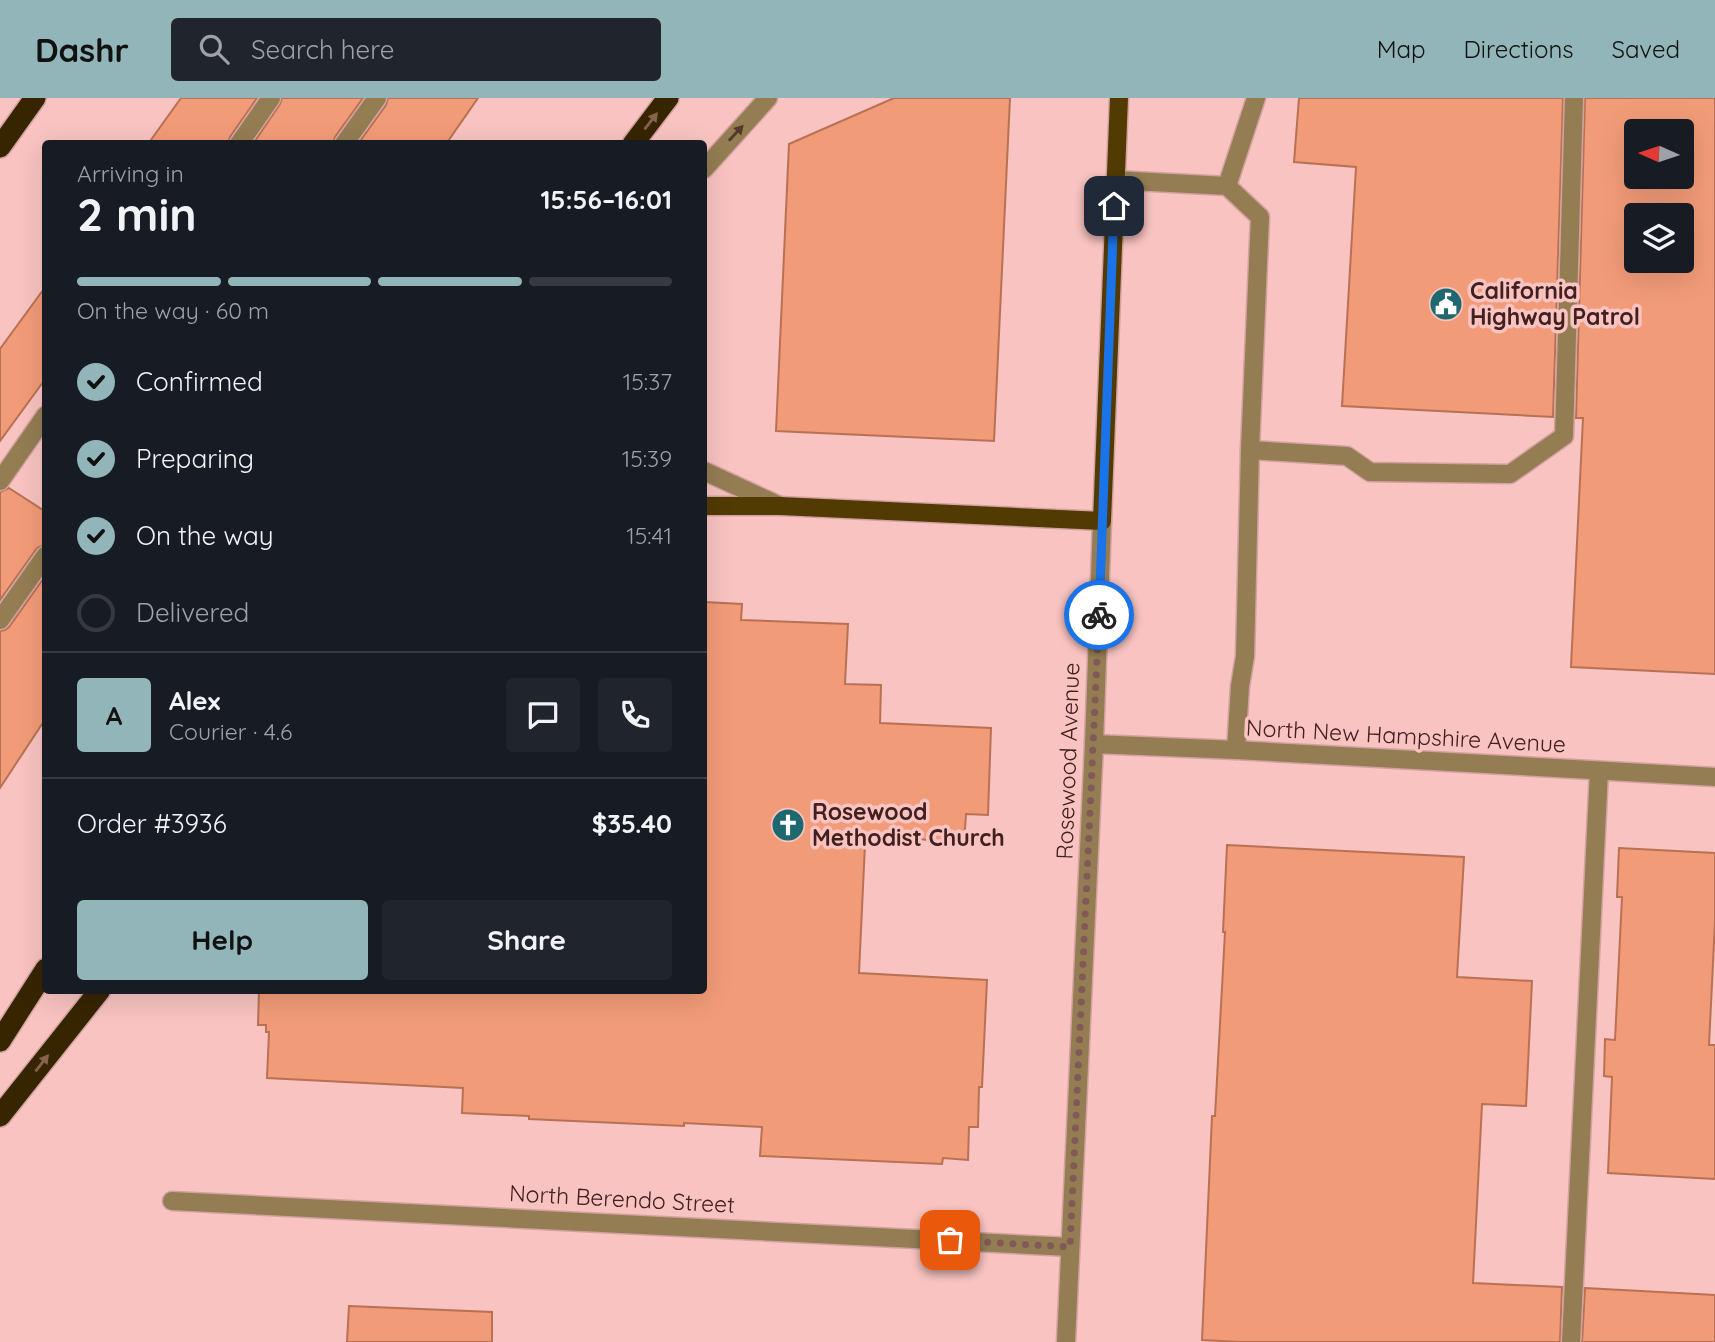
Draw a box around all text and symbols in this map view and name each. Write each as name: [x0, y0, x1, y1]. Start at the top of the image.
search box: [171, 18, 661, 81]
text: Dashr: [35, 29, 129, 70]
icon: search: [195, 30, 233, 68]
text: Search here: [251, 33, 394, 66]
text: Map: [1377, 34, 1426, 64]
text: Directions: [1464, 34, 1574, 64]
text: Saved: [1612, 34, 1680, 64]
one-way arrow: [643, 112, 658, 130]
north arrow: [1624, 119, 1694, 189]
map controls: [1624, 119, 1694, 273]
one-way arrow: [728, 124, 744, 142]
text: Arriving in: [77, 159, 184, 188]
pin: [1084, 176, 1144, 236]
text: 15:56–16:01: [540, 183, 672, 216]
text: 2 min: [77, 185, 197, 243]
icon: home: [1095, 187, 1133, 225]
button: layers: [1624, 203, 1694, 273]
place label: California Highway Patrol: [1470, 276, 1640, 331]
public building icon: California Highway Patrol: [1427, 285, 1465, 323]
text: On the way · 60 m: [77, 296, 269, 325]
icon: check: [77, 363, 115, 401]
text: Confirmed: [136, 365, 263, 398]
text: 15:37: [623, 367, 672, 396]
icon: check: [77, 440, 115, 478]
text: Preparing: [136, 442, 254, 475]
text: 15:39: [622, 444, 672, 473]
icon: check: [77, 517, 115, 555]
text: On the way: [136, 519, 274, 552]
text: 15:41: [626, 521, 672, 550]
courier: [1064, 580, 1134, 650]
text: Delivered: [136, 596, 249, 629]
icon: bike: [1080, 596, 1118, 634]
street label: Rosewood Avenue: [1050, 662, 1085, 860]
button: chat: [506, 678, 580, 752]
button: phone: [598, 678, 672, 752]
text: Alex: [169, 684, 220, 717]
text: A: [106, 699, 122, 732]
street label: North New Hampshire Avenue: [1245, 713, 1567, 758]
text: Courier · 4.6: [169, 717, 292, 746]
place label: Rosewood Methodist Church: [812, 797, 1005, 852]
church icon: Rosewood Methodist Church: [769, 806, 807, 844]
text: Order #3936: [77, 807, 227, 840]
text: $35.40: [592, 807, 672, 840]
button: Help: [77, 900, 368, 980]
button: Share: [382, 900, 672, 980]
one-way arrow: [35, 1054, 50, 1072]
street label: North Berendo Street: [508, 1178, 736, 1219]
pin: [920, 1210, 980, 1270]
icon: bag: [931, 1221, 969, 1259]

